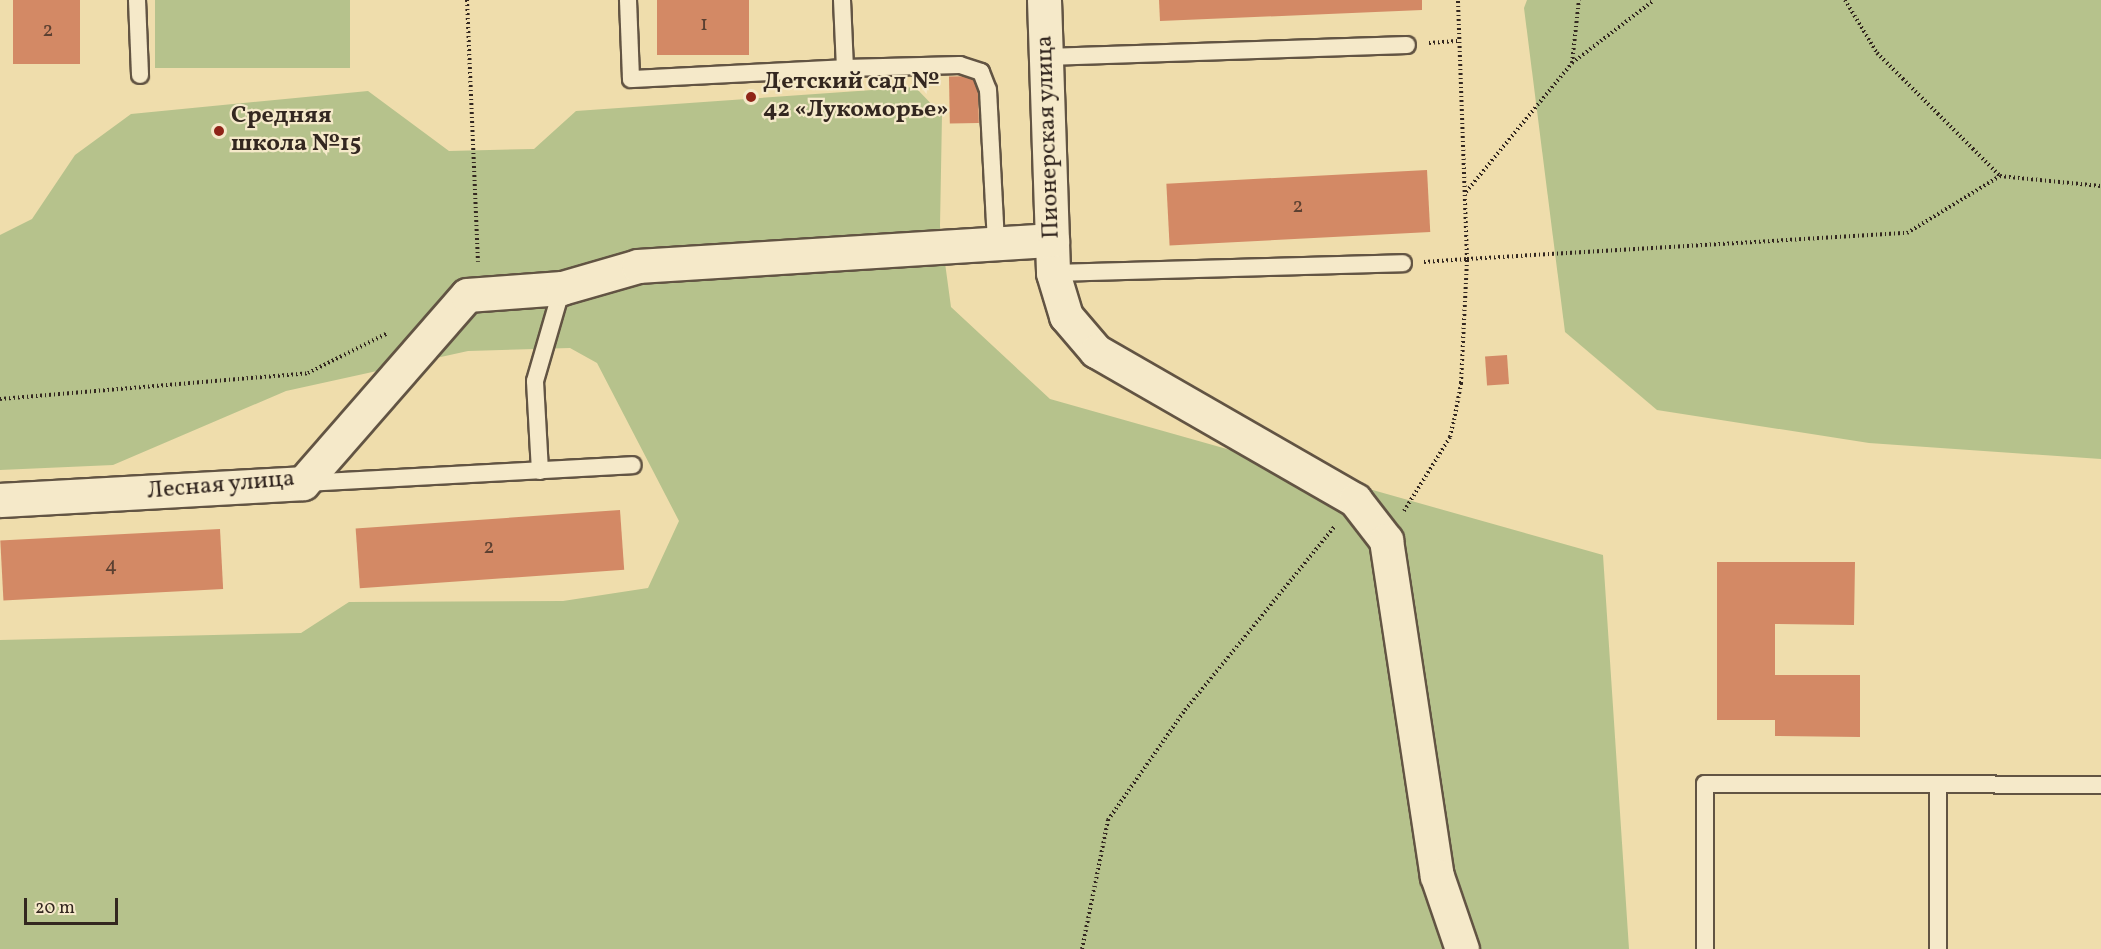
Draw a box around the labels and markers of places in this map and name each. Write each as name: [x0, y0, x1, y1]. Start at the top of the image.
place label: Детский сад № 42 «Лукоморье»: [763, 69, 949, 125]
marker: Детский сад № 42 «Лукоморье»: [744, 90, 758, 104]
place label: Средняя школа №15: [231, 103, 361, 159]
marker: Средняя школа №15: [212, 124, 226, 138]

